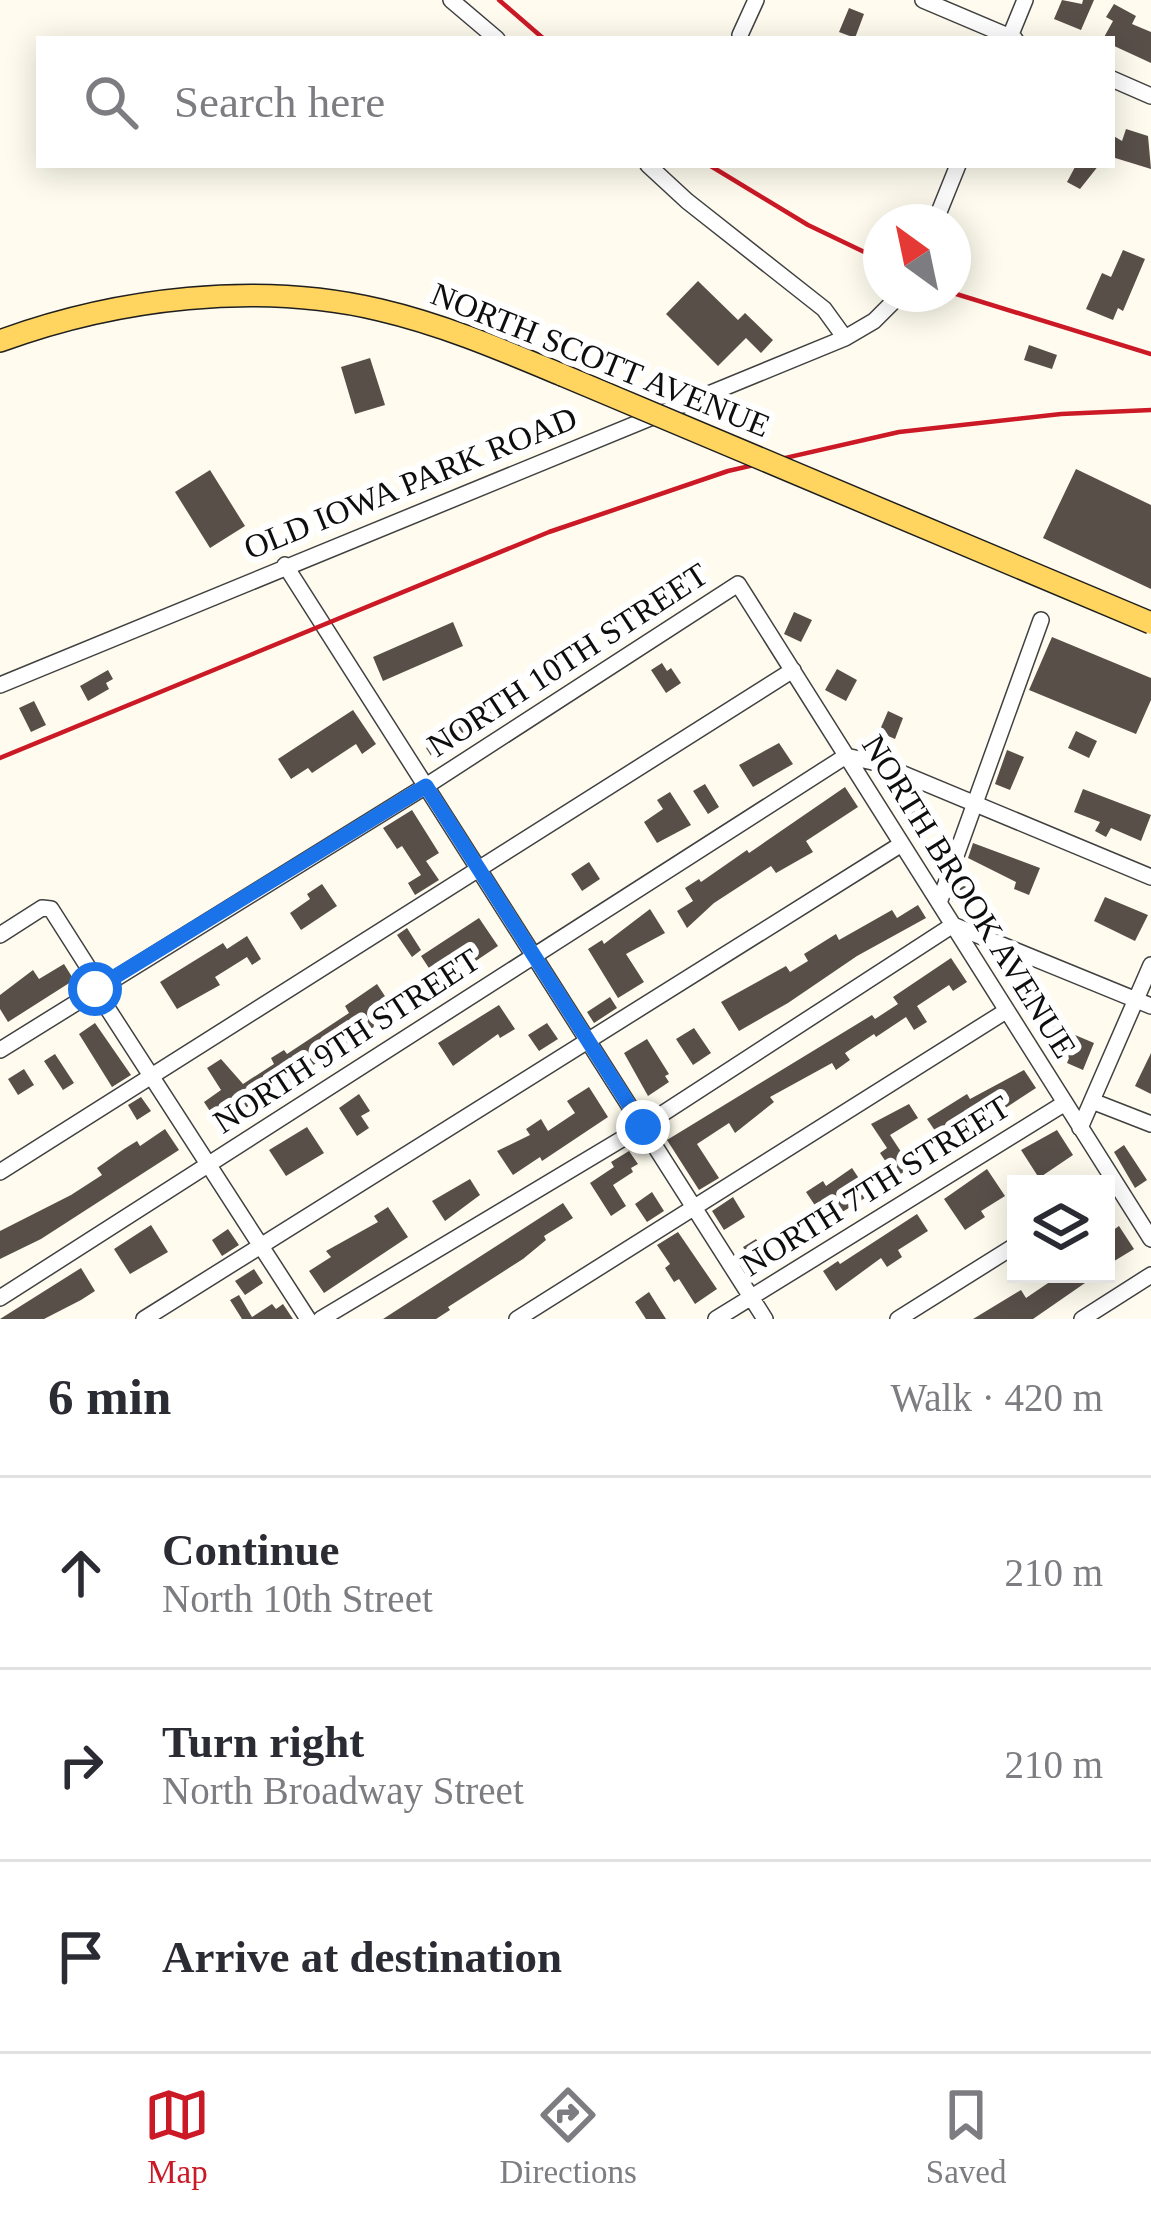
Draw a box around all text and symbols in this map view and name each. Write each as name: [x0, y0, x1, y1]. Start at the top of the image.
search box: [36, 36, 1115, 168]
icon: search: [78, 69, 144, 135]
text: Search here: [174, 77, 385, 127]
north arrow: [863, 204, 971, 312]
street label: NORTH SCOTT AVENUE: [426, 275, 775, 444]
street label: OLD IOWA PARK ROAD: [239, 400, 582, 566]
street label: NORTH 10TH STREET: [421, 556, 714, 764]
street label: NORTH BROOK AVENUE: [855, 729, 1083, 1064]
street label: NORTH 9TH STREET: [207, 941, 486, 1140]
route start: [68, 962, 122, 1016]
street label: NORTH 7TH STREET: [735, 1089, 1016, 1283]
route end: [616, 1100, 670, 1154]
map controls: [1007, 1175, 1115, 1283]
button: layers: [1007, 1175, 1115, 1283]
text: 6 min: [48, 1369, 171, 1425]
text: Walk · 420 m: [891, 1376, 1103, 1419]
text: Continue: [162, 1525, 340, 1575]
icon: ahead: [48, 1540, 114, 1606]
text: 210 m: [1004, 1551, 1103, 1594]
text: North 10th Street: [162, 1577, 433, 1620]
text: Turn right: [162, 1717, 364, 1767]
icon: right: [48, 1732, 114, 1798]
text: 210 m: [1004, 1743, 1103, 1786]
text: North Broadway Street: [162, 1769, 524, 1812]
icon: arrive: [48, 1924, 114, 1990]
text: Arrive at destination: [162, 1932, 562, 1982]
tab: Map: [144, 2082, 210, 2191]
tab: Directions: [499, 2082, 637, 2191]
tab: Saved: [926, 2082, 1007, 2191]

